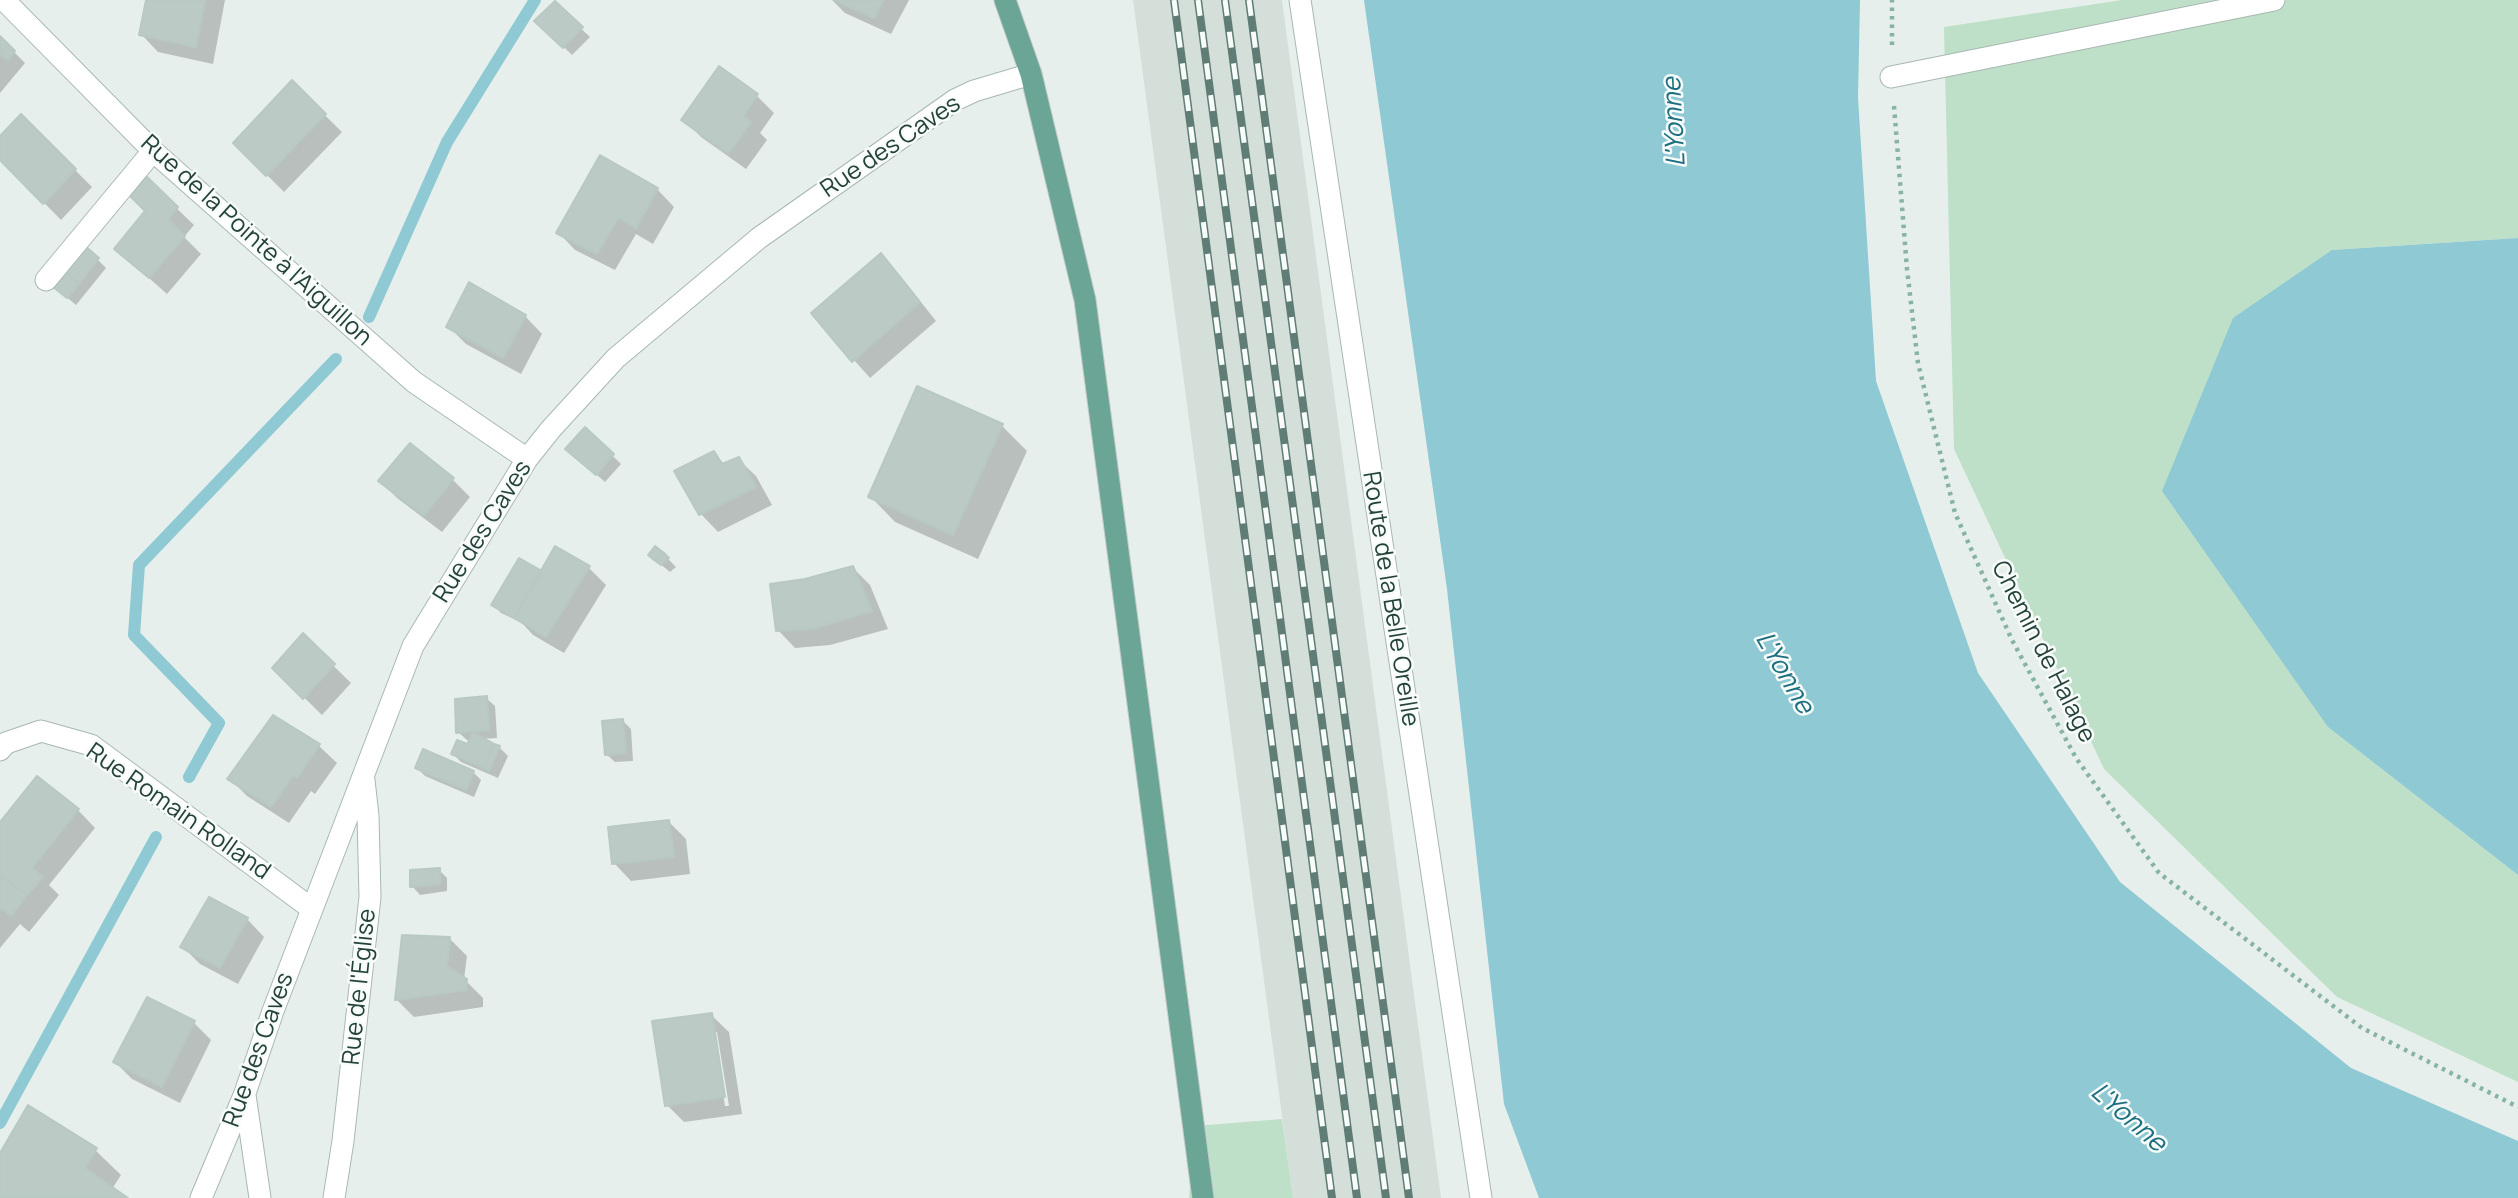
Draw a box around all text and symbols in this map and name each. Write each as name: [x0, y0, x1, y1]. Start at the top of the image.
water label: L'Yonne: [1657, 77, 1693, 167]
street label: Rue des Caves: [816, 90, 966, 204]
street label: Rue de la Pointe à l'Aiguillon: [134, 130, 378, 352]
street label: Rue des Caves: [428, 456, 538, 608]
street label: Route de la Belle Oreille: [1356, 469, 1424, 729]
street label: Chemin de Halage: [1985, 556, 2101, 748]
water label: L'Yonne: [1748, 626, 1820, 720]
street label: Rue Romain Rolland: [80, 738, 276, 886]
street label: Rue de l'Église: [337, 907, 383, 1067]
street label: Rue des Caves: [218, 969, 300, 1131]
water label: L'Yonne: [2084, 1077, 2172, 1159]

